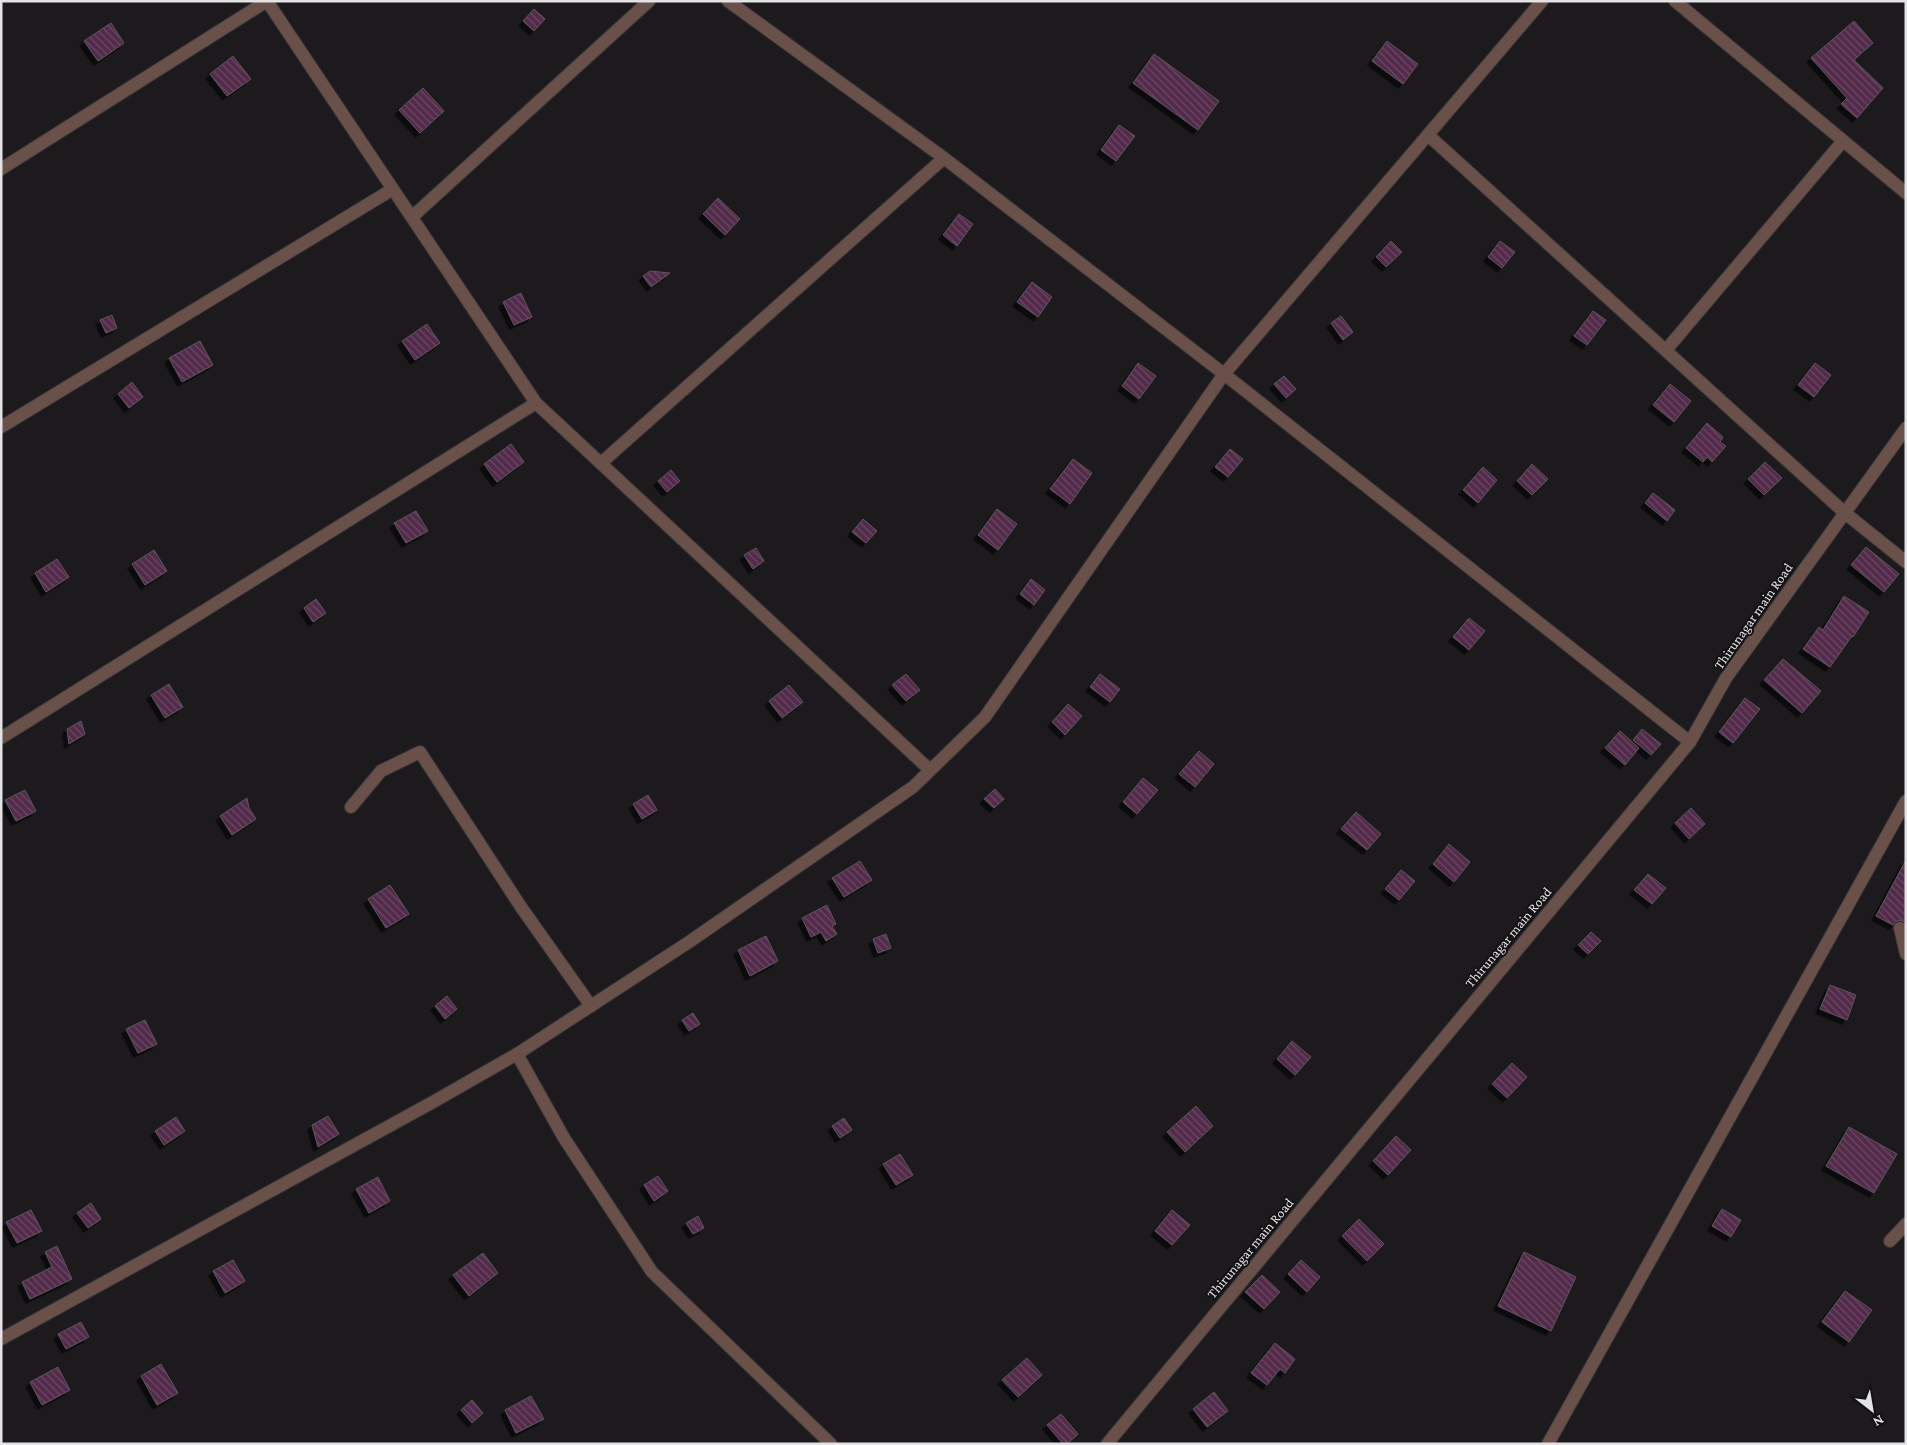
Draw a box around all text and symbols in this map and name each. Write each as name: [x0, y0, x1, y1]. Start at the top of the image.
street label: Thirunagar main Road: [1710, 559, 1796, 672]
street label: Thirunagar main Road: [1461, 883, 1555, 990]
street label: Thirunagar main Road: [1203, 1194, 1297, 1301]
north arrow: [1847, 1385, 1897, 1435]
text: N: [1870, 1412, 1887, 1431]

